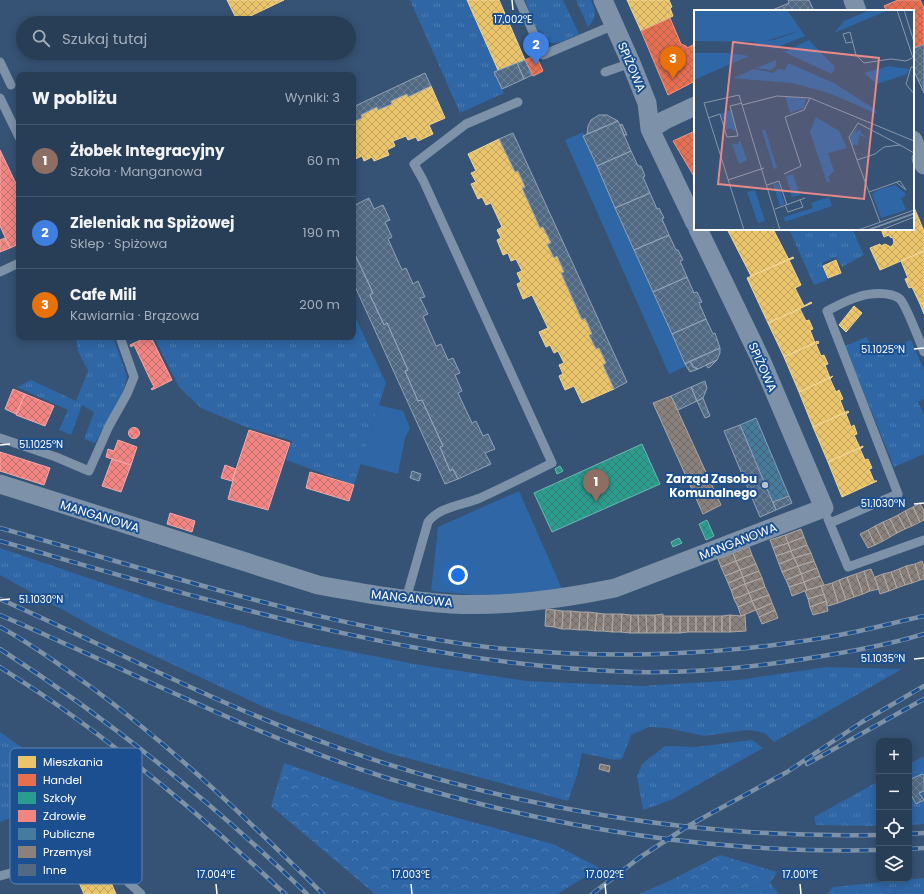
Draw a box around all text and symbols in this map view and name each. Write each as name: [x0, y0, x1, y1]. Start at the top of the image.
inset map: [694, 10, 914, 230]
text: 17.002°E: [494, 12, 532, 27]
search box: [16, 16, 356, 60]
icon: search: [30, 27, 52, 49]
text: Szukaj tutaj: [62, 28, 147, 49]
pin: 2: [523, 32, 549, 65]
street label: SPIŻOWA: [614, 39, 650, 95]
pin: 3: [660, 46, 686, 79]
text: W pobliżu: [32, 86, 117, 110]
text: Wyniki: 3: [285, 88, 340, 107]
text: Żłobek Integracyjny: [70, 140, 224, 161]
text: 1: [43, 151, 47, 170]
text: 60 m: [307, 151, 340, 170]
text: Szkoła · Manganowa: [70, 162, 202, 181]
text: Zieleniak na Spiżowej: [70, 212, 234, 233]
text: 2: [41, 223, 49, 242]
text: 190 m: [303, 223, 340, 242]
text: Sklep · Spiżowa: [70, 234, 167, 253]
text: Cafe Mili: [70, 284, 136, 305]
text: 3: [41, 295, 49, 314]
text: 200 m: [299, 295, 340, 314]
text: Kawiarnia · Brązowa: [70, 306, 199, 325]
street label: SPIŻOWA: [745, 339, 781, 395]
text: 51.1025°N: [861, 342, 905, 357]
text: 51.1025°N: [19, 437, 63, 452]
pin: 1: [583, 469, 609, 502]
place label: Zarząd Zasobu Komunalnego: [666, 470, 757, 501]
marker: Zarząd Zasobu Komunalnego: [760, 480, 770, 490]
street label: MANGANOWA: [58, 496, 142, 536]
text: 51.1030°N: [861, 496, 905, 511]
street label: MANGANOWA: [697, 518, 779, 564]
your location: [448, 565, 468, 585]
street label: MANGANOWA: [370, 585, 454, 611]
text: 51.1030°N: [19, 592, 63, 607]
text: 51.1035°N: [861, 651, 905, 666]
map controls: [876, 738, 912, 882]
button: +: [876, 738, 912, 774]
legend: [10, 748, 142, 884]
text: Mieszkania: [43, 754, 103, 770]
text: Handel: [43, 772, 82, 788]
button: −: [876, 774, 912, 810]
text: Szkoły: [43, 790, 77, 806]
text: Zdrowie: [43, 808, 86, 824]
button: locate: [876, 810, 912, 846]
text: Publiczne: [43, 826, 95, 842]
text: Przemysł: [43, 844, 92, 860]
button: layers: [876, 846, 912, 882]
text: Inne: [43, 862, 67, 878]
text: 17.004°E: [197, 867, 235, 882]
text: 17.003°E: [392, 867, 430, 882]
text: 17.002°E: [586, 867, 624, 882]
text: 17.001°E: [782, 867, 818, 882]

